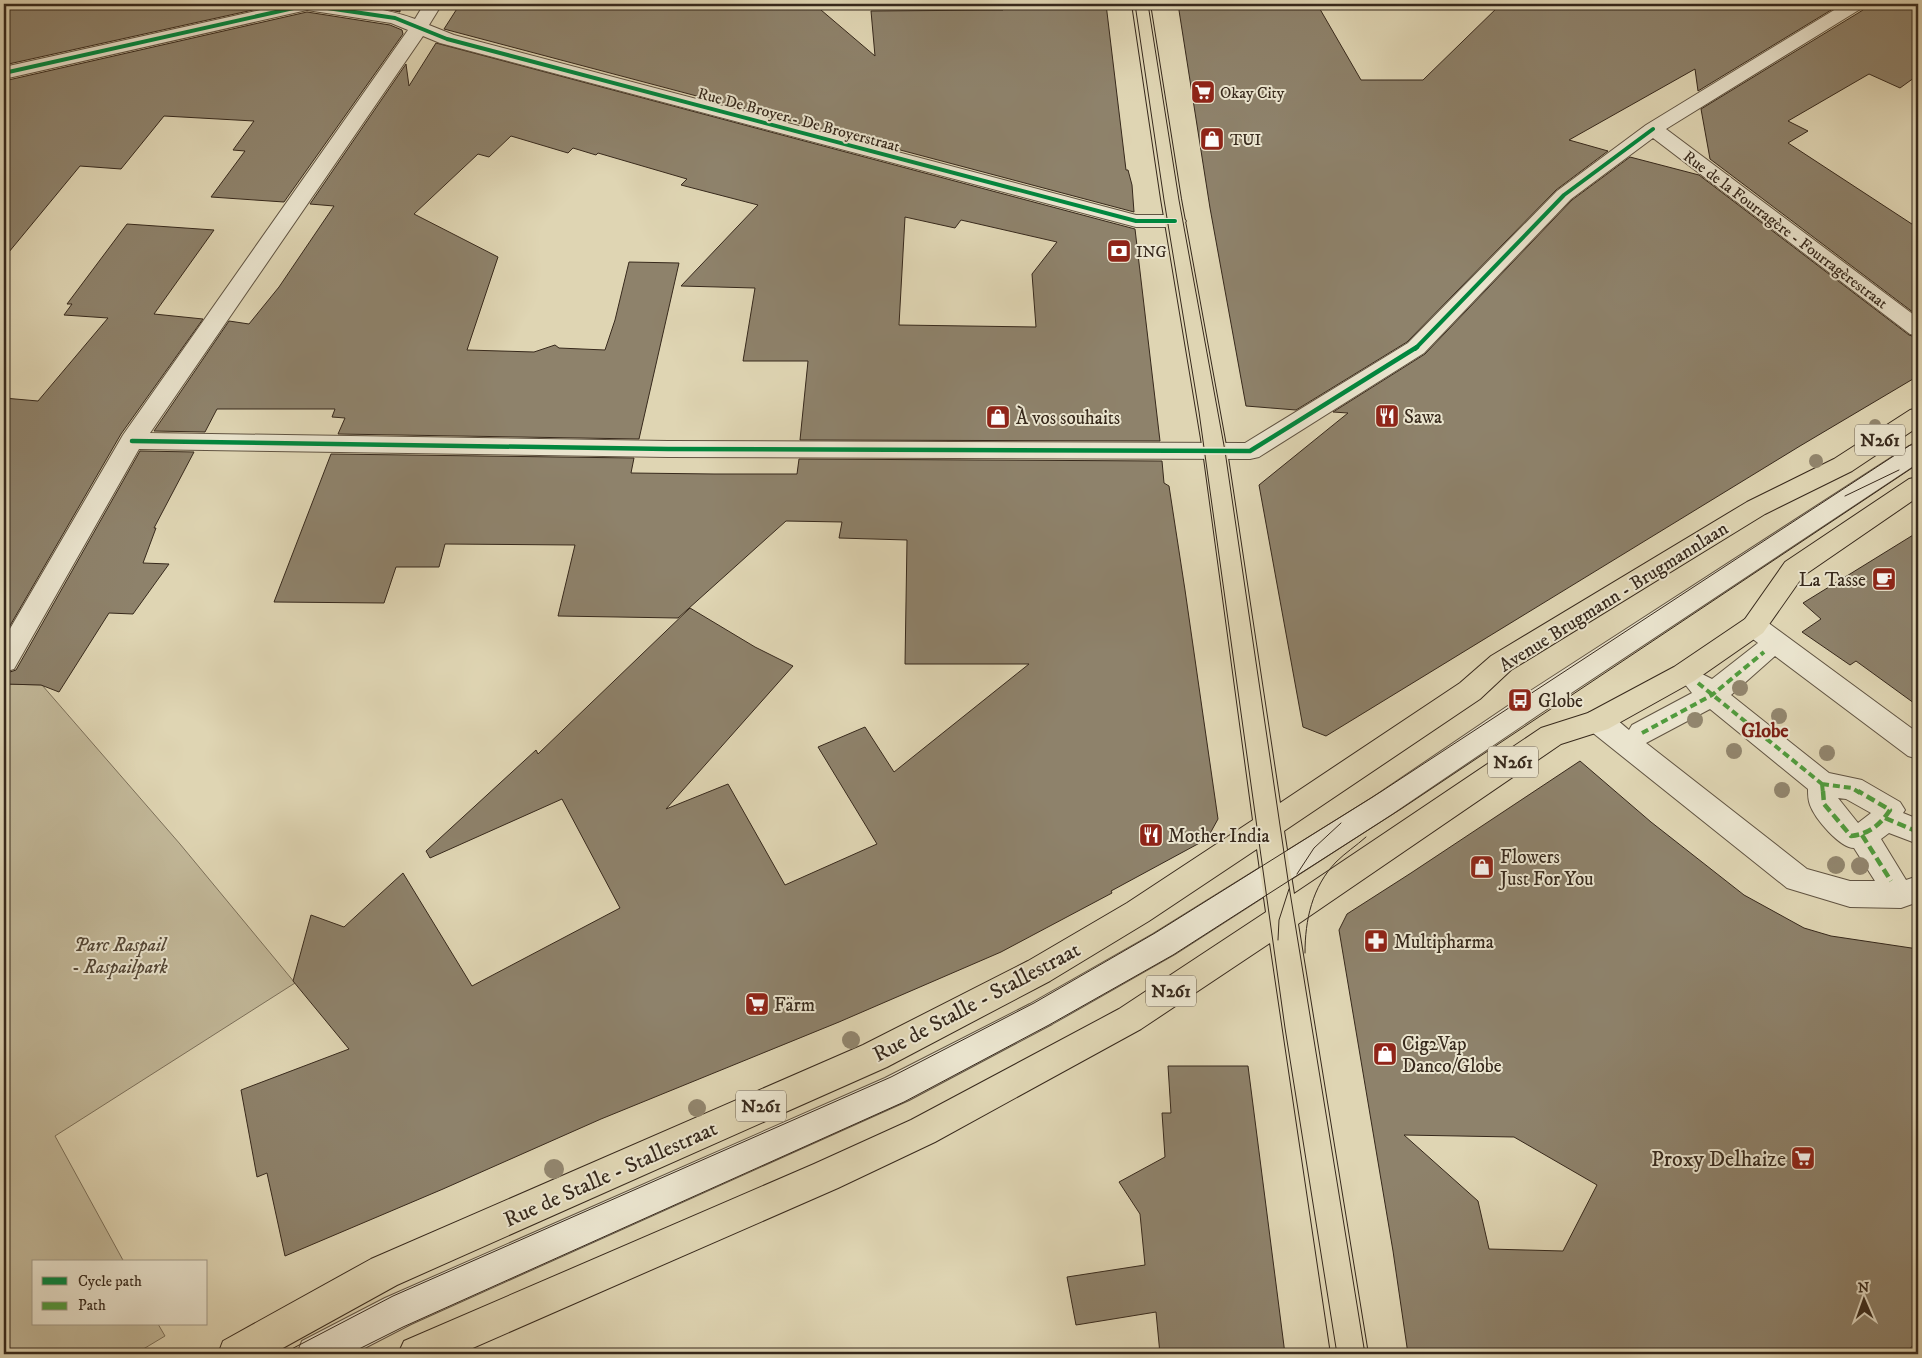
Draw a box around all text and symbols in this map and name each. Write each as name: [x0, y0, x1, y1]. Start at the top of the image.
supermarket icon: Okay City: [1190, 79, 1216, 105]
street label: Rue De Broyer - De Broyerstraat: [695, 83, 902, 157]
place label: Okay City: [1220, 83, 1285, 103]
shop icon: TUI: [1199, 126, 1225, 152]
place label: TUI: [1230, 130, 1262, 150]
street label: Rue de la Fourragère - Fourragèrestraat: [1679, 146, 1892, 313]
bank icon: ING: [1106, 238, 1132, 264]
place label: ING: [1136, 242, 1167, 262]
restaurant icon: Sawa: [1374, 403, 1400, 429]
shop icon: À vos souhaits: [985, 404, 1011, 430]
place label: À vos souhaits: [1016, 405, 1120, 430]
place label: Sawa: [1404, 406, 1442, 429]
road number: N261: [1855, 424, 1905, 456]
street label: Avenue Brugmann - Brugmannlaan: [1495, 517, 1733, 677]
cafe icon: La Tasse: [1871, 566, 1897, 592]
place label: La Tasse: [1799, 569, 1866, 592]
bus stop icon: Globe: [1507, 687, 1533, 713]
place label: Globe: [1538, 690, 1583, 713]
district label: Globe: [1741, 719, 1789, 744]
road number: N261: [1488, 746, 1538, 778]
restaurant icon: Mother India: [1138, 822, 1164, 848]
place label: Mother India: [1168, 825, 1269, 848]
place label: Flowers Just For You: [1498, 846, 1593, 891]
shop icon: Flowers Just For You: [1469, 854, 1495, 880]
pharmacy icon: Multipharma: [1363, 928, 1389, 954]
place label: Multipharma: [1394, 931, 1494, 954]
park label: Parc Raspail - Raspailpark: [72, 934, 168, 980]
street label: Rue de Stalle - Stallestraat: [868, 936, 1085, 1068]
road number: N261: [1146, 976, 1196, 1006]
supermarket icon: Färm: [744, 991, 770, 1017]
place label: Färm: [774, 994, 815, 1017]
place label: Cig2Vap Danco/Globe: [1402, 1033, 1502, 1078]
shop icon: Cig2Vap Danco/Globe: [1372, 1041, 1398, 1067]
road number: N261: [736, 1090, 786, 1122]
street label: Rue de Stalle - Stallestraat: [500, 1115, 722, 1234]
supermarket icon: Proxy Delhaize: [1790, 1145, 1816, 1171]
place label: Proxy Delhaize: [1651, 1146, 1786, 1173]
legend: [32, 1260, 208, 1326]
text: Cycle path: [78, 1272, 142, 1291]
north arrow: [1840, 1276, 1890, 1326]
text: N: [1858, 1279, 1870, 1297]
text: Path: [78, 1296, 106, 1315]

